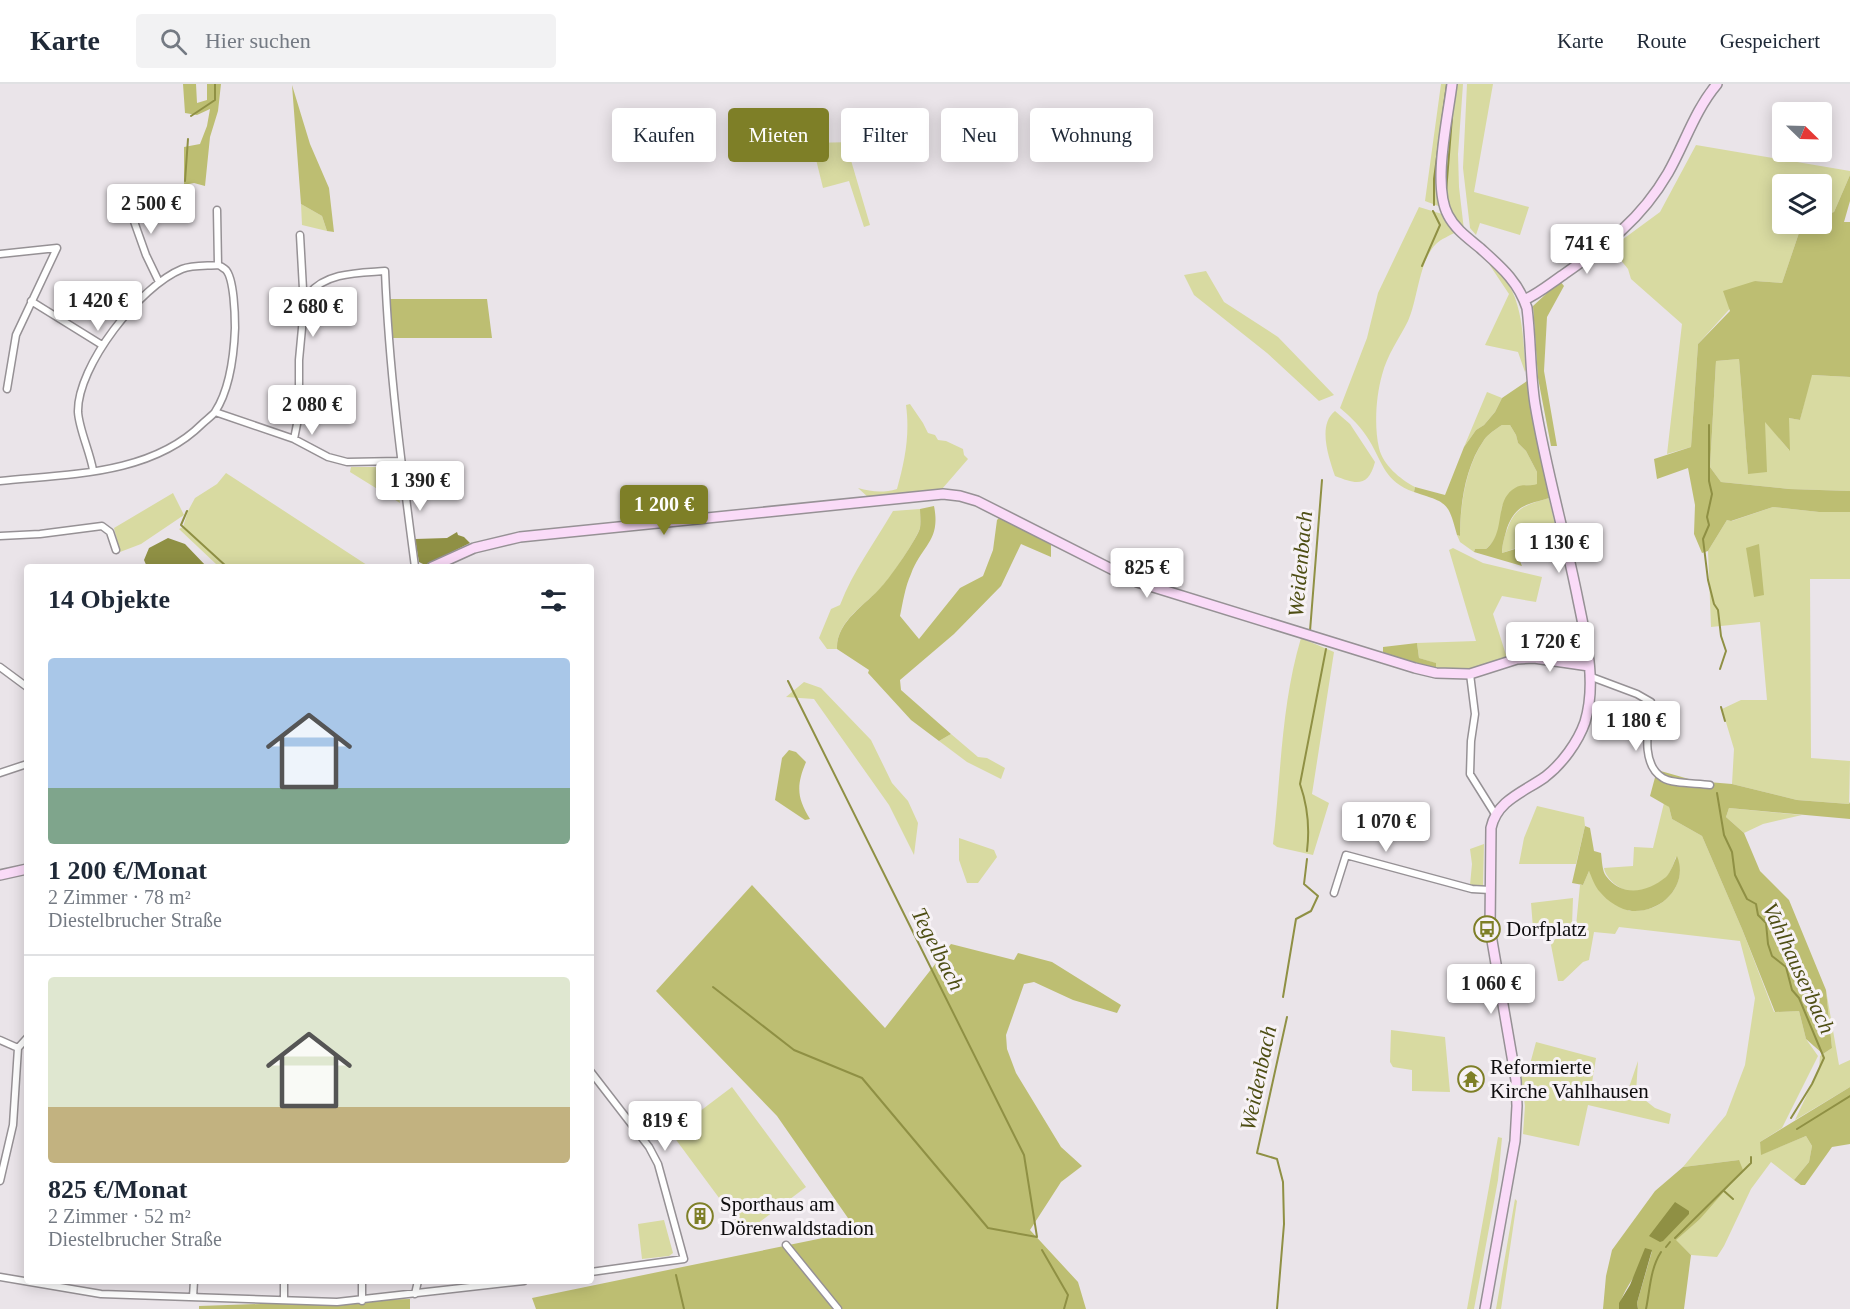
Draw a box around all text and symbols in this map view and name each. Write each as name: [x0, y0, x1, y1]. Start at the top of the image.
search box: [136, 14, 556, 68]
text: Karte: [30, 25, 100, 56]
icon: search: [157, 25, 190, 58]
text: Hier suchen: [205, 28, 311, 53]
text: Karte: [1557, 29, 1604, 53]
text: Route: [1637, 29, 1687, 53]
text: Gespeichert: [1720, 29, 1820, 53]
north arrow: [1772, 102, 1832, 162]
map controls: [1772, 102, 1832, 234]
chip: Kaufen: [612, 108, 716, 162]
chip: Mieten: [728, 108, 829, 162]
chip: Filter: [841, 108, 929, 162]
chip: Neu: [941, 108, 1018, 162]
chip: Wohnung: [1030, 108, 1153, 162]
button: layers: [1772, 174, 1832, 234]
pin: 2 500 €: [96, 184, 206, 235]
text: 2 500 €: [121, 192, 181, 214]
pin: 741 €: [1545, 224, 1629, 275]
text: 741 €: [1565, 232, 1610, 254]
pin: 1 420 €: [43, 281, 153, 332]
pin: 2 680 €: [258, 287, 368, 338]
text: 1 420 €: [68, 289, 128, 311]
text: 2 680 €: [283, 295, 343, 317]
pin: 2 080 €: [257, 385, 367, 436]
text: 2 080 €: [282, 393, 342, 415]
pin: 1 390 €: [365, 461, 475, 512]
text: 1 390 €: [390, 469, 450, 491]
pin: 1 200 €: [609, 485, 719, 536]
text: 1 200 €: [634, 493, 694, 515]
water label: Weidenbach: [1283, 510, 1317, 618]
pin: 1 130 €: [1504, 523, 1614, 574]
text: 1 130 €: [1529, 531, 1589, 553]
pin: 825 €: [1105, 548, 1189, 599]
text: 825 €: [1125, 556, 1170, 578]
icon: filters: [537, 584, 570, 617]
text: 14 Objekte: [48, 585, 170, 614]
pin: 1 720 €: [1495, 622, 1605, 673]
text: 1 720 €: [1520, 630, 1580, 652]
icon: home: [255, 697, 363, 805]
pin: 1 180 €: [1581, 701, 1691, 752]
text: 1 180 €: [1606, 709, 1666, 731]
pin: 1 070 €: [1331, 802, 1441, 853]
text: 1 070 €: [1356, 810, 1416, 832]
text: 1 200 €/Monat: [48, 856, 207, 885]
text: 2 Zimmer · 78 m²: [48, 886, 191, 908]
water label: Vahlhauserbach: [1758, 898, 1840, 1038]
water label: Tegelbach: [907, 903, 969, 995]
text: Diestelbrucher Straße: [48, 909, 222, 931]
bus stop icon: Dorfplatz: [1472, 914, 1502, 944]
place label: Dorfplatz: [1506, 917, 1586, 941]
pin: 1 060 €: [1436, 964, 1546, 1015]
text: 1 060 €: [1461, 972, 1521, 994]
icon: home: [255, 1016, 363, 1124]
water label: Weidenbach: [1235, 1023, 1281, 1133]
place label: Reformierte Kirche Vahlhausen: [1490, 1055, 1649, 1103]
temple icon: Reformierte Kirche Vahlhausen: [1456, 1064, 1486, 1094]
pin: 819 €: [623, 1101, 707, 1152]
text: 819 €: [643, 1109, 688, 1131]
text: 825 €/Monat: [48, 1175, 187, 1204]
place label: Sporthaus am Dörenwaldstadion: [720, 1192, 874, 1240]
building icon: Sporthaus am Dörenwaldstadion: [685, 1201, 715, 1231]
text: 2 Zimmer · 52 m²: [48, 1205, 191, 1227]
text: Diestelbrucher Straße: [48, 1228, 222, 1250]

